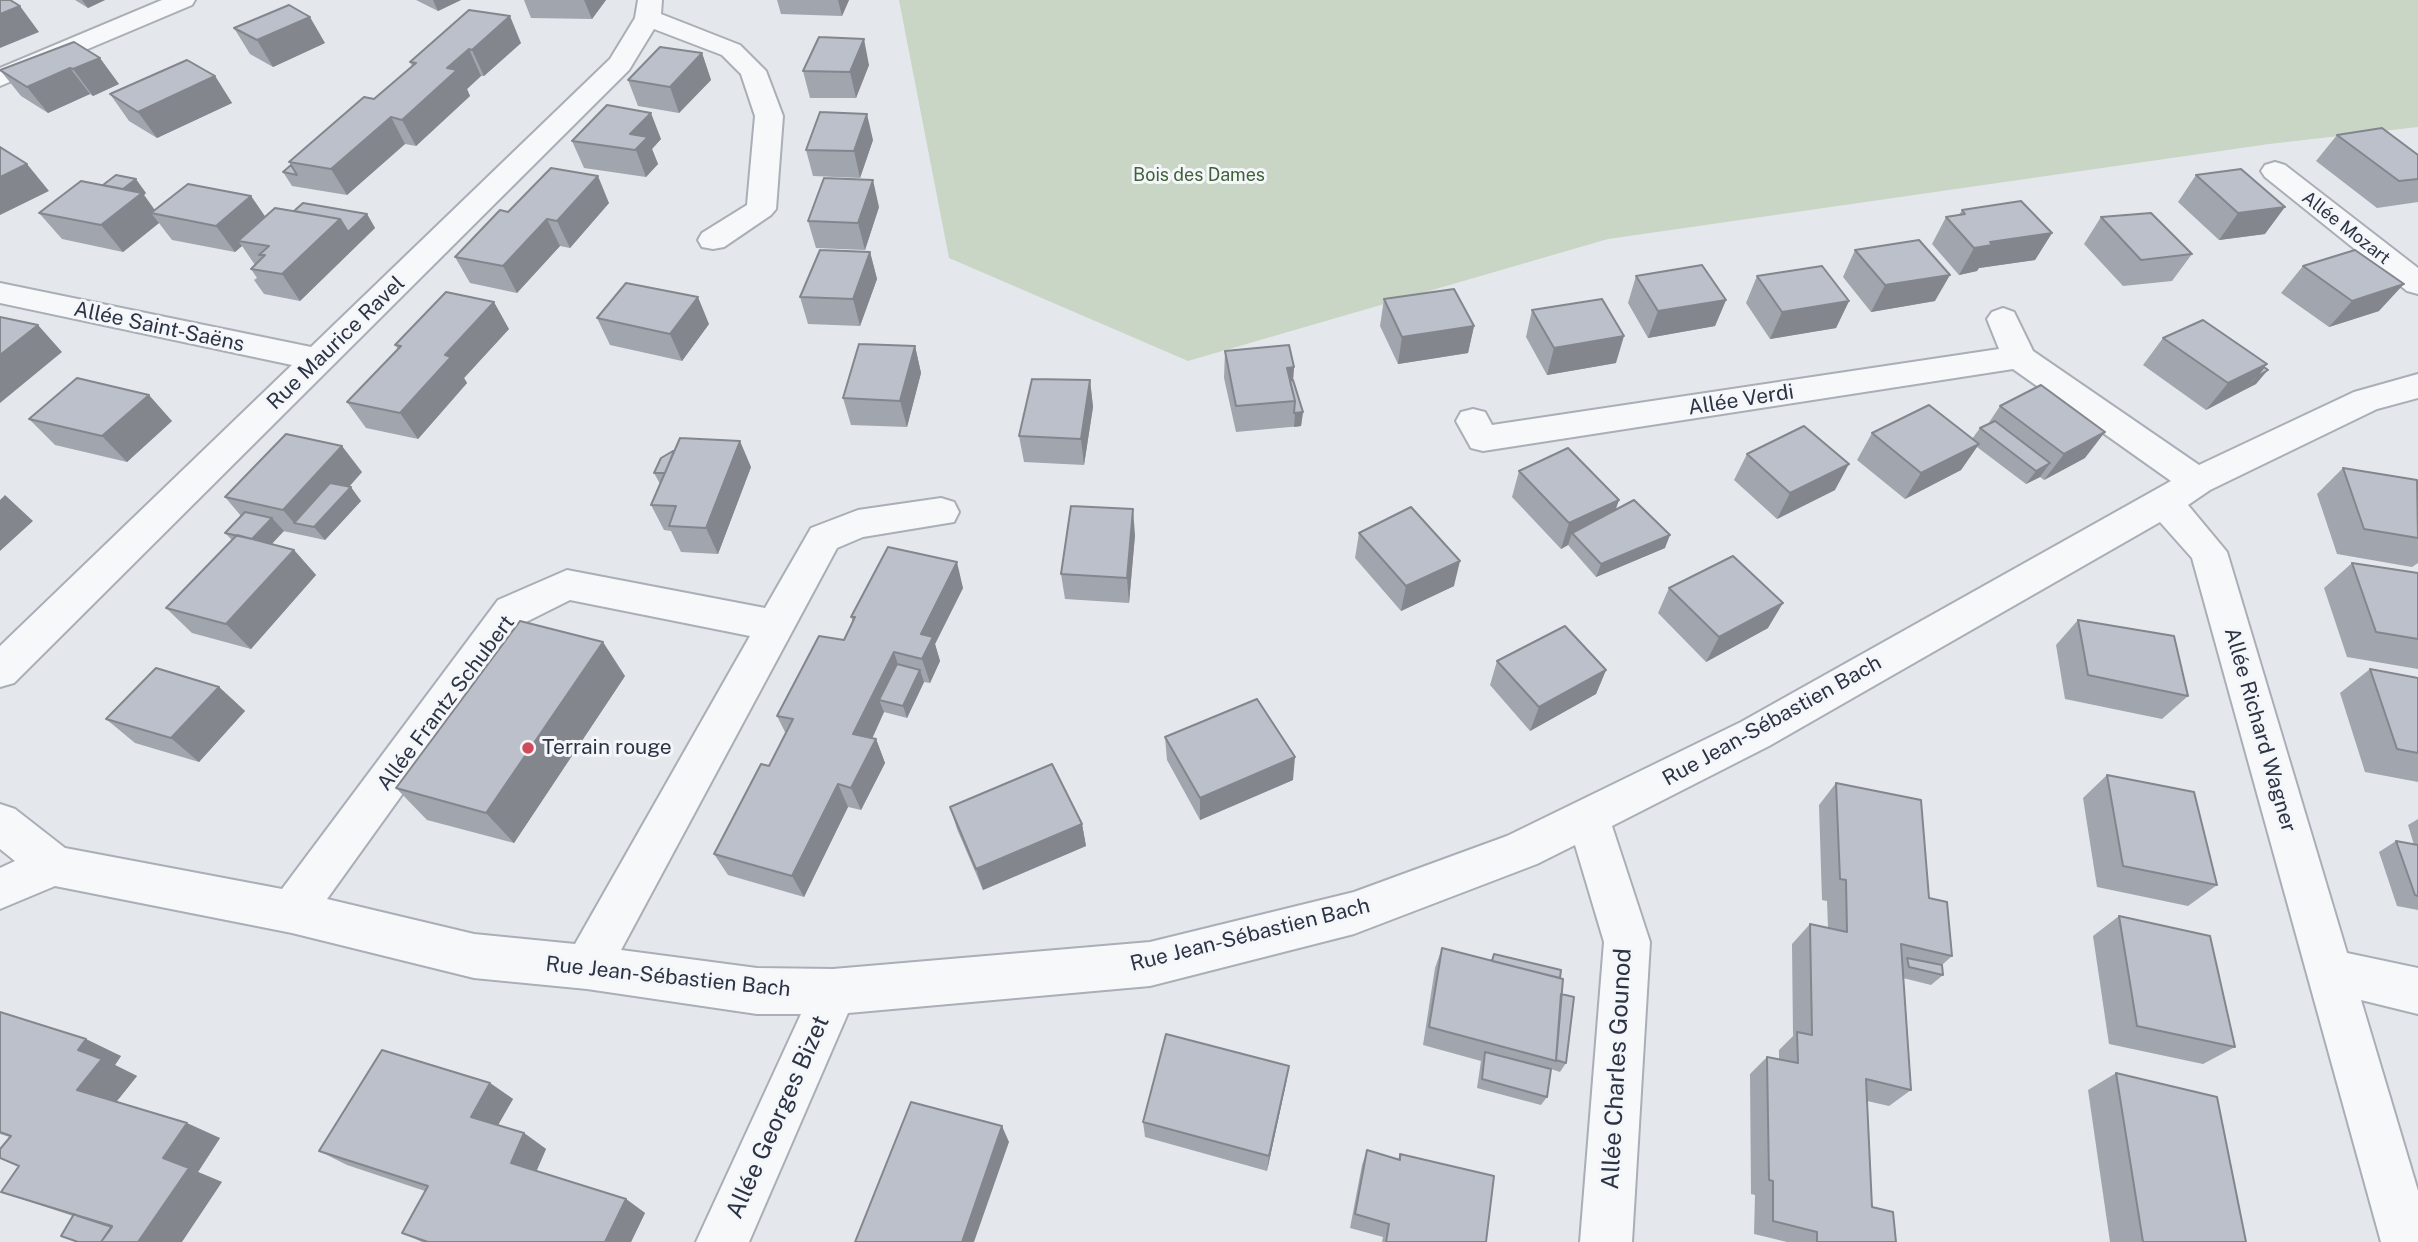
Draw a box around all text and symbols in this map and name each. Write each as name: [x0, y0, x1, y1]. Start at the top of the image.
park label: Bois des Dames: [1133, 164, 1265, 186]
street label: Allée Mozart: [2298, 187, 2394, 269]
street label: Rue Maurice Ravel: [262, 271, 410, 415]
street label: Allée Saint-Saëns: [71, 297, 247, 357]
street label: Allée Verdi: [1686, 379, 1796, 421]
street label: Allée Frantz Schubert: [372, 610, 520, 796]
street label: Allée Richard Wagner: [2219, 625, 2301, 835]
street label: Rue Jean-Sébastien Bach: [1658, 650, 1886, 792]
place label: Terrain rouge: [542, 735, 672, 761]
marker: Terrain rouge: [520, 740, 536, 756]
street label: Rue Jean-Sébastien Bach: [1128, 893, 1372, 977]
street label: Allée Charles Gounod: [1596, 948, 1638, 1190]
street label: Rue Jean-Sébastien Bach: [544, 952, 792, 1002]
street label: Allée Georges Bizet: [720, 1011, 836, 1223]

